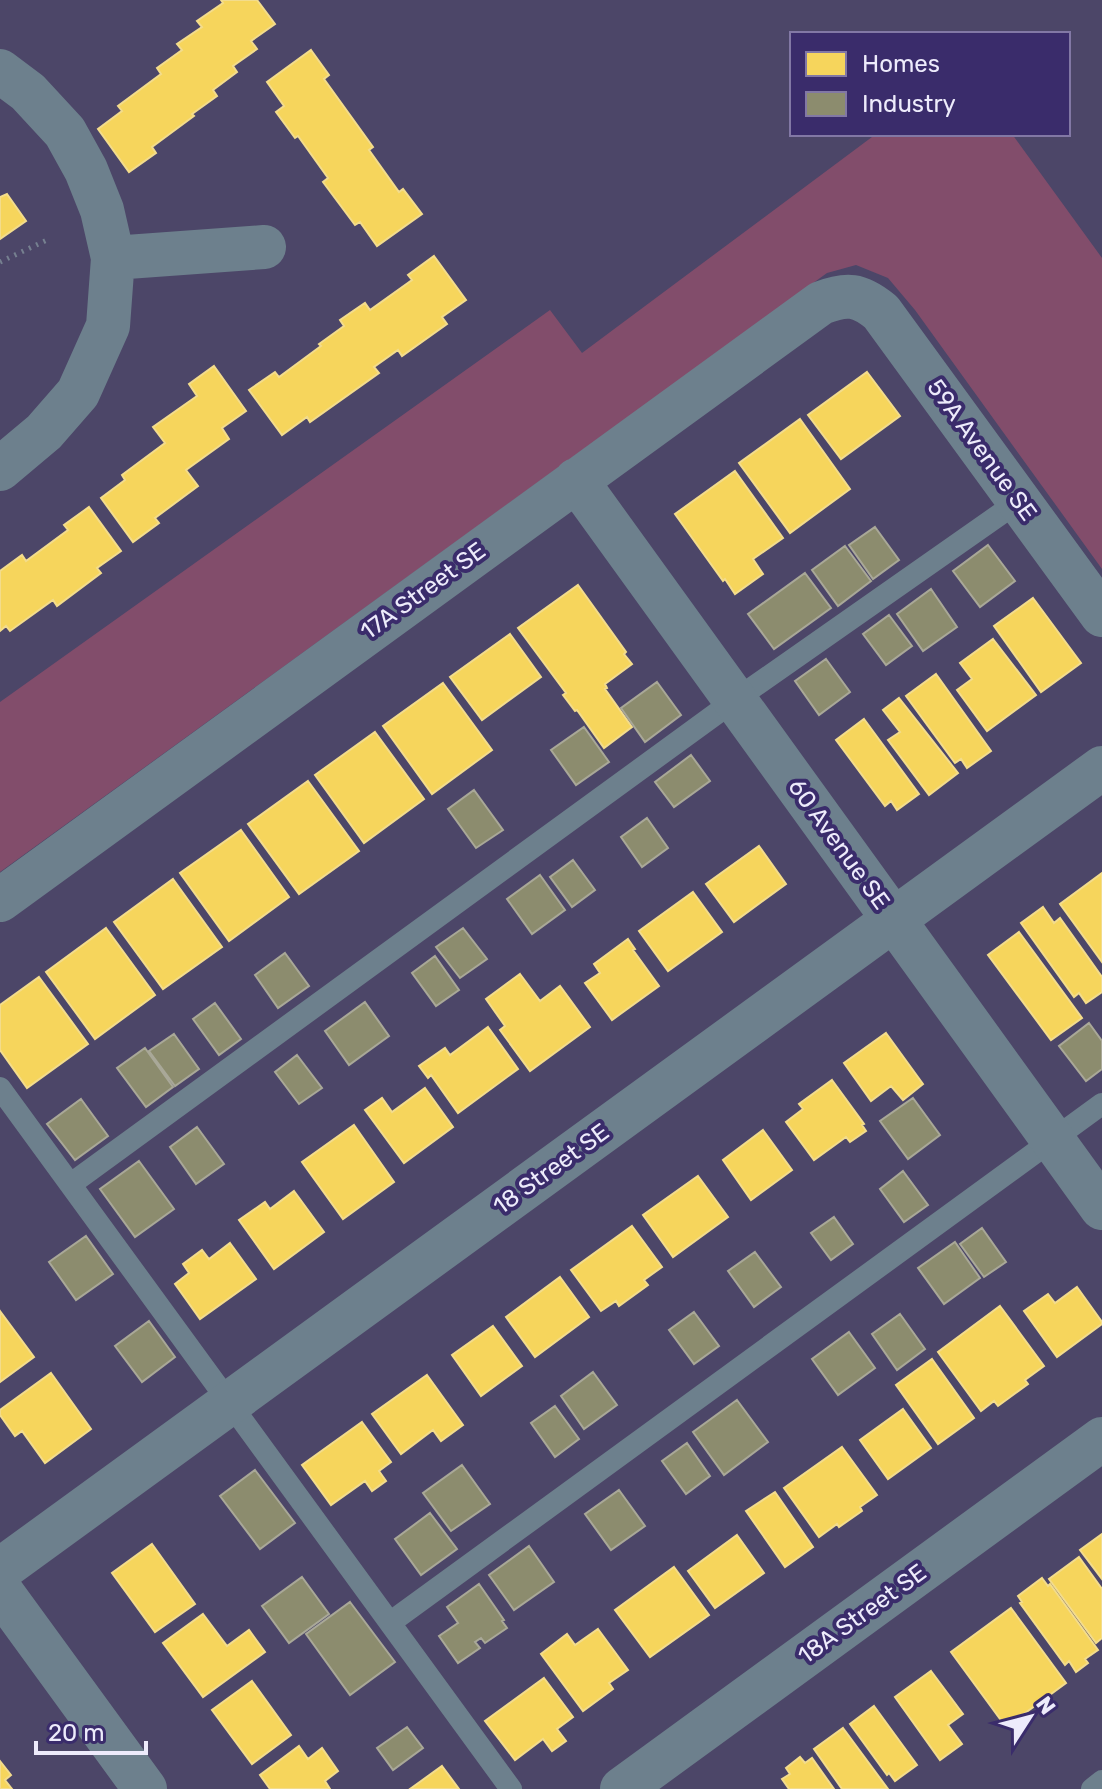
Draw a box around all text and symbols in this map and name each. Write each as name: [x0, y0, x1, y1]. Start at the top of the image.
legend: [790, 32, 1070, 136]
text: Homes: [862, 50, 940, 78]
text: Industry: [862, 90, 956, 118]
street label: 59A Avenue SE: [921, 374, 1043, 526]
street label: 17A Street SE: [355, 536, 491, 646]
street label: 60 Avenue SE: [782, 773, 896, 915]
street label: 18 Street SE: [488, 1118, 614, 1220]
street label: 18A Street SE: [792, 1558, 932, 1670]
north arrow: [990, 1677, 1070, 1757]
text: N: [1030, 1691, 1061, 1720]
scale bar: [36, 1705, 146, 1755]
text: 20 m: [48, 1719, 105, 1747]

